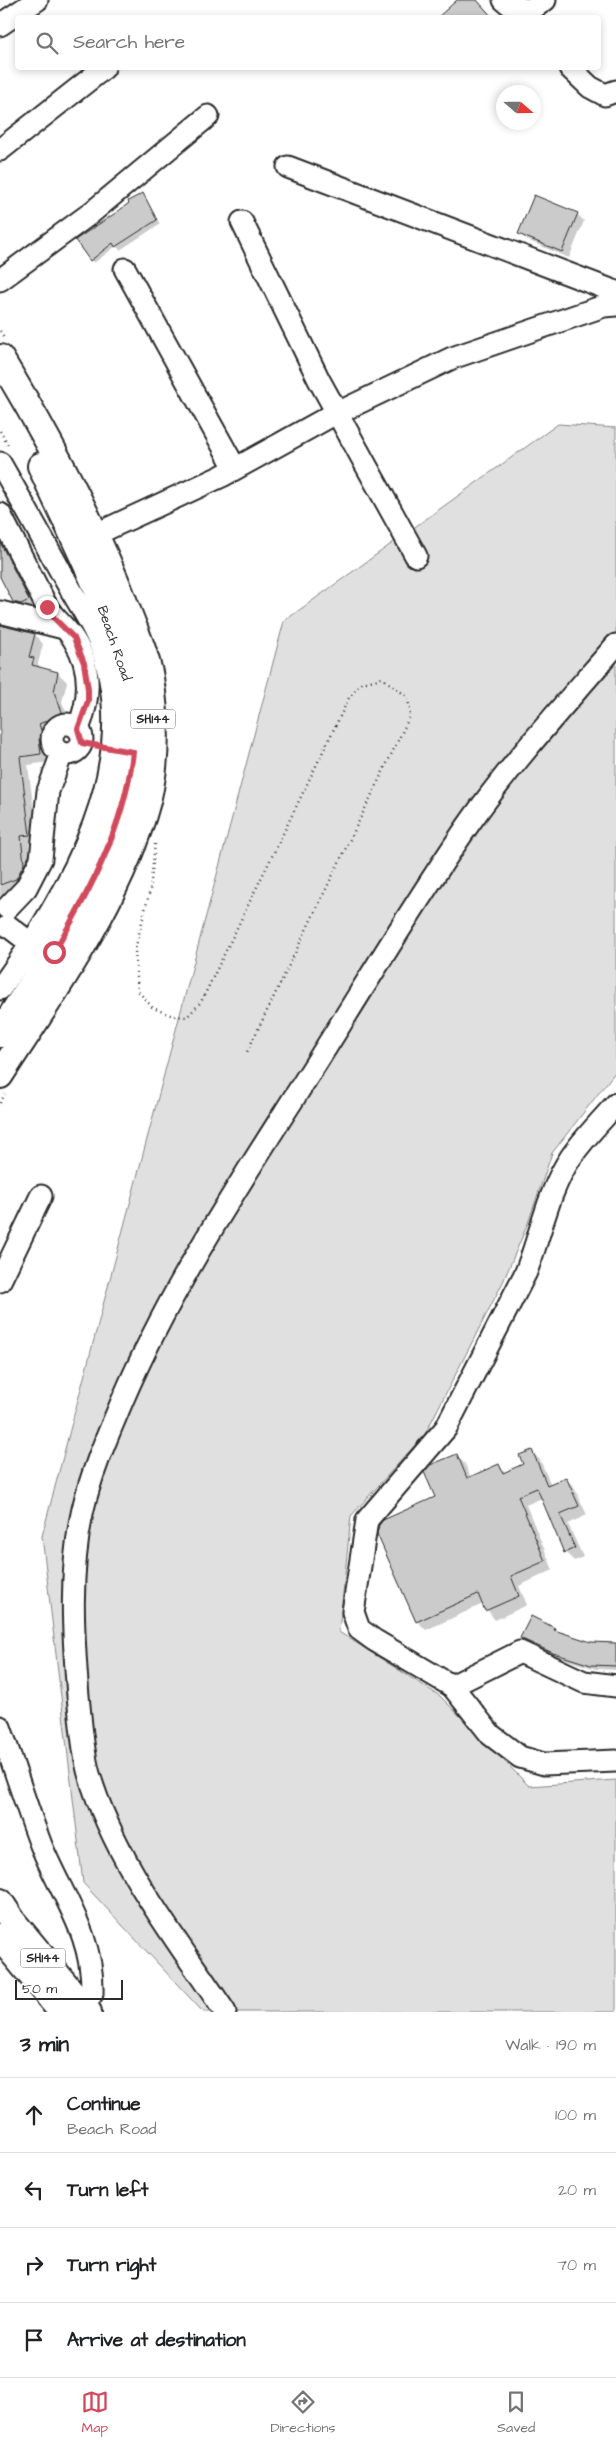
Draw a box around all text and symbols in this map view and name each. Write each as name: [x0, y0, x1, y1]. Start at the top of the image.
search box: [15, 15, 601, 70]
icon: search: [33, 29, 61, 57]
text: Search here: [73, 29, 185, 56]
north arrow: [496, 85, 541, 130]
route end: [36, 596, 59, 619]
street label: Beach Road: [92, 603, 136, 684]
road number: SH144: [130, 710, 176, 729]
route start: [43, 941, 66, 964]
road number: SH144: [20, 1949, 66, 1968]
scale bar: [15, 1977, 122, 2000]
text: 50 m: [22, 1979, 57, 1999]
text: 3 min: [20, 2030, 69, 2059]
text: Walk · 190 m: [505, 2034, 596, 2056]
text: Continue: [67, 2091, 141, 2118]
icon: ahead: [20, 2101, 48, 2129]
text: 100 m: [555, 2104, 596, 2126]
text: Beach Road: [67, 2118, 156, 2140]
icon: left: [20, 2176, 48, 2204]
text: Turn left: [67, 2177, 148, 2204]
text: 20 m: [558, 2179, 596, 2201]
icon: right: [20, 2251, 48, 2279]
text: Turn right: [67, 2252, 156, 2279]
text: 70 m: [557, 2254, 596, 2276]
icon: arrive: [20, 2326, 48, 2354]
text: Arrive at destination: [67, 2327, 246, 2354]
tab: Map: [81, 2388, 109, 2438]
tab: Directions: [270, 2388, 335, 2438]
tab: Saved: [497, 2388, 535, 2438]

